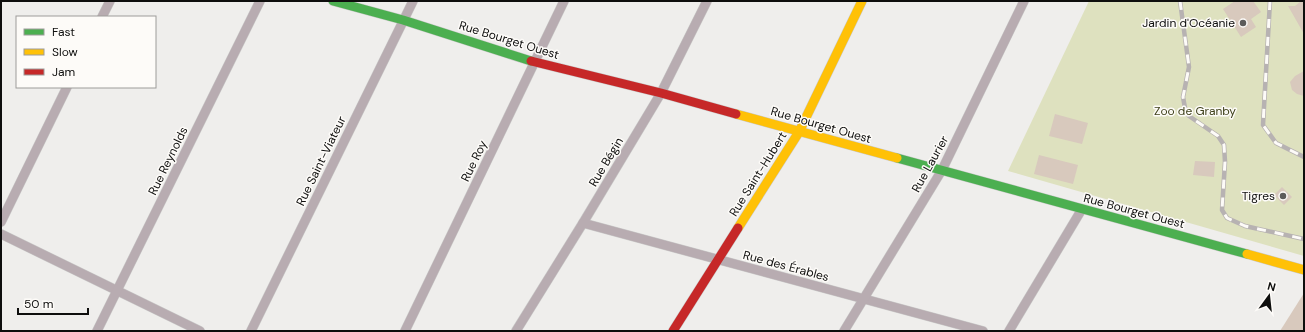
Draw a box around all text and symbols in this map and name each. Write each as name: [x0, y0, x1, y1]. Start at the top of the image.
place label: Jardin d'Océanie: [1142, 15, 1235, 31]
legend: [16, 16, 156, 88]
street label: Rue Bourget Ouest: [457, 17, 561, 63]
marker: Jardin d'Océanie: [1238, 18, 1248, 28]
text: Fast: [52, 24, 75, 40]
text: Slow: [52, 44, 78, 60]
text: Jam: [52, 64, 75, 80]
street label: Rue Bourget Ouest: [769, 103, 873, 147]
park label: Zoo de Granby: [1154, 103, 1236, 119]
street label: Rue Saint-Viateur: [292, 113, 350, 209]
street label: Rue Reynolds: [145, 124, 191, 198]
street label: Rue Saint-Hubert: [726, 128, 791, 219]
street label: Rue Laurier: [908, 132, 952, 195]
street label: Rue Bégin: [585, 134, 627, 189]
street label: Rue Roy: [457, 137, 491, 184]
place label: Tigres: [1242, 188, 1275, 204]
street label: Rue Bourget Ouest: [1082, 190, 1187, 232]
marker: Tigres: [1278, 191, 1288, 201]
street label: Rue des Érables: [741, 247, 831, 285]
north arrow: [1249, 276, 1289, 316]
text: N: [1266, 279, 1277, 294]
scale bar: [18, 290, 88, 316]
text: 50 m: [24, 296, 53, 312]

